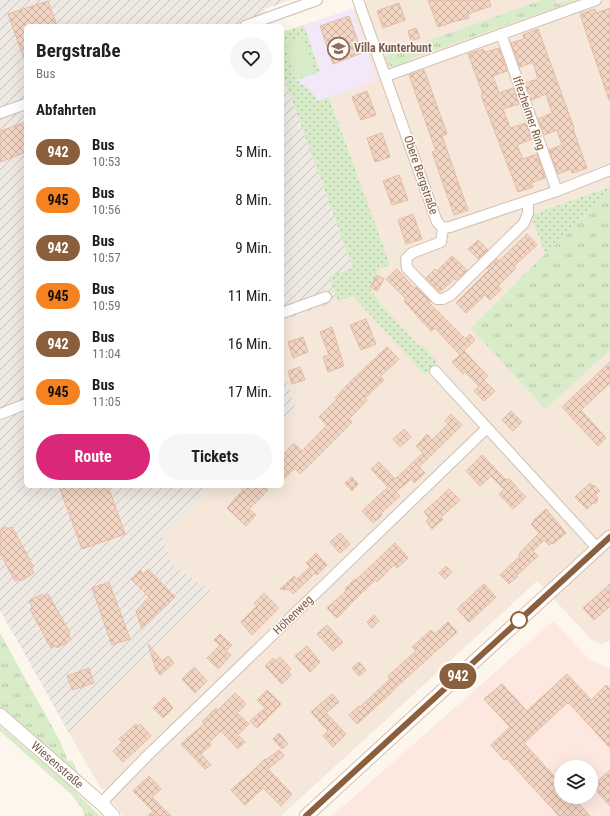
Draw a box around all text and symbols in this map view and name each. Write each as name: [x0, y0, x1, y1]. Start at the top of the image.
school or university icon: Villa Kunterbunt: [326, 35, 352, 61]
button: heart: [230, 37, 272, 79]
text: Bergstraße: [36, 39, 121, 62]
place label: Villa Kunterbunt: [354, 41, 432, 55]
text: Bus: [36, 66, 55, 81]
street label: Iffezheimer Ring: [510, 74, 548, 152]
text: Abfahrten: [36, 101, 96, 119]
street label: Obere Bergstraße: [401, 134, 441, 217]
text: Bus: [92, 136, 115, 154]
text: 5 Min.: [235, 143, 272, 161]
text: 942: [47, 144, 69, 160]
text: 10:53: [92, 154, 121, 169]
text: Bus: [92, 184, 115, 202]
text: 8 Min.: [235, 191, 272, 209]
text: 945: [47, 192, 69, 208]
text: 10:56: [92, 202, 121, 217]
text: Bus: [92, 232, 115, 250]
text: 9 Min.: [235, 239, 272, 257]
text: 942: [47, 240, 69, 256]
text: 10:57: [92, 250, 121, 265]
text: Bus: [92, 280, 115, 298]
text: 11 Min.: [228, 287, 272, 305]
text: 945: [47, 288, 69, 304]
text: 10:59: [92, 298, 121, 313]
text: Bus: [92, 328, 115, 346]
text: 16 Min.: [228, 335, 272, 353]
text: 942: [47, 336, 69, 352]
text: 11:04: [92, 346, 121, 361]
text: Bus: [92, 376, 115, 394]
text: 17 Min.: [228, 383, 272, 401]
text: 945: [47, 384, 69, 400]
text: 11:05: [92, 394, 121, 409]
button: Route: [36, 434, 150, 480]
button: Tickets: [158, 434, 272, 480]
street label: Höhenweg: [270, 593, 316, 637]
unlabelled marker: [510, 611, 528, 629]
line badge: 942: [435, 663, 481, 689]
text: 942: [447, 668, 469, 684]
street label: Wiesenstraße: [28, 738, 86, 792]
map controls: [554, 760, 598, 804]
button: layers: [554, 760, 598, 804]

